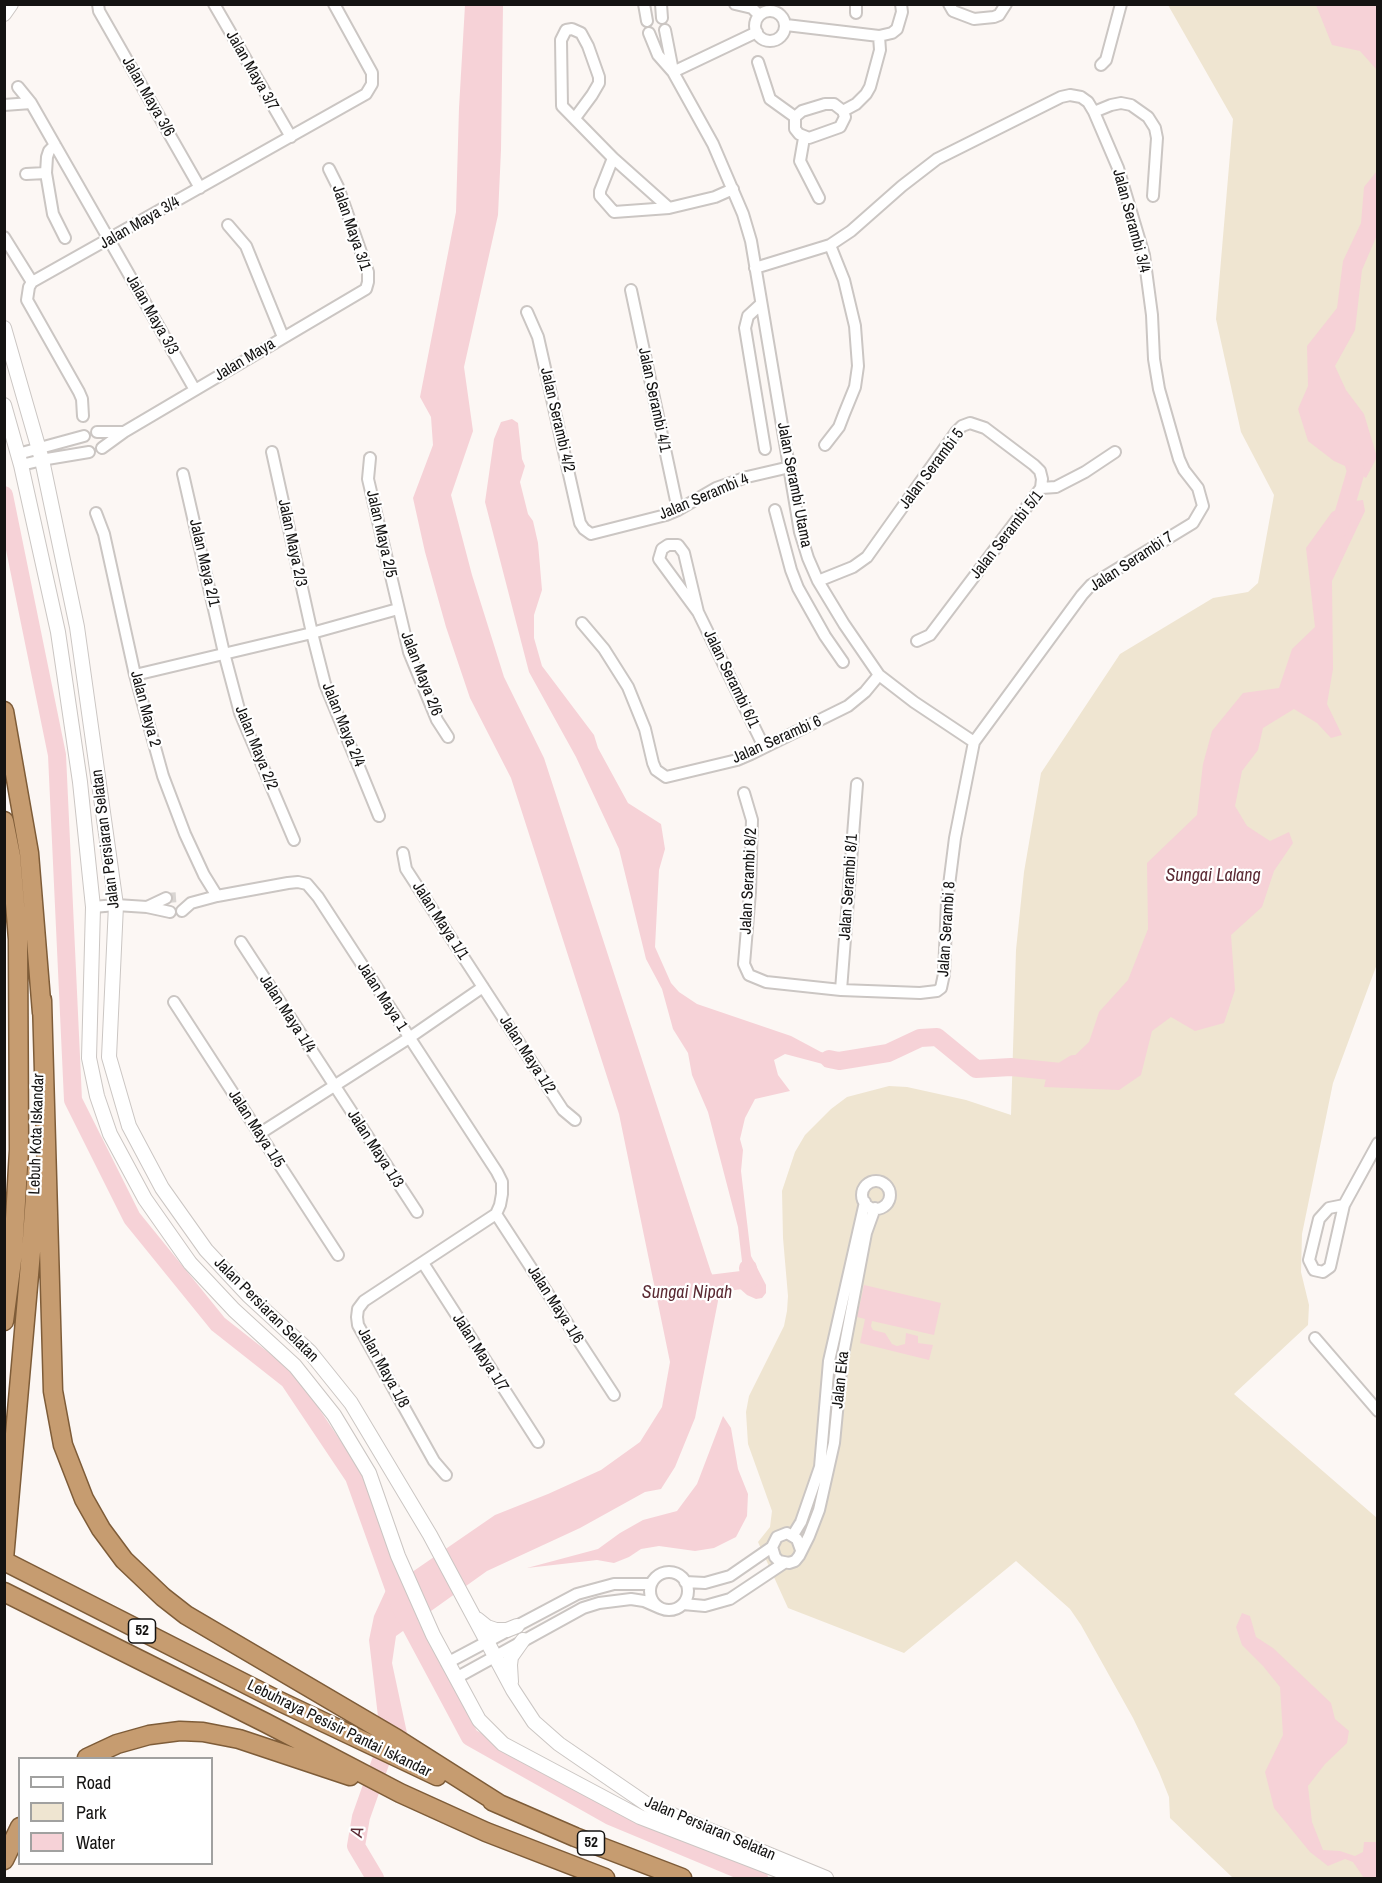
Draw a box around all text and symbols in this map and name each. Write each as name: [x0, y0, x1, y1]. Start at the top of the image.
street label: Jalan Maya 3/7: [221, 28, 283, 114]
street label: Jalan Maya 3/6: [117, 54, 179, 140]
street label: Jalan Serambi 3/4: [1108, 167, 1154, 275]
street label: Jalan Maya 3/1: [327, 183, 375, 273]
street label: Jalan Maya 3/4: [97, 192, 183, 254]
street label: Jalan Maya 3/3: [121, 272, 183, 358]
street label: Jalan Maya: [211, 334, 279, 386]
street label: Jalan Serambi 4/1: [634, 346, 674, 454]
street label: Jalan Serambi 4/2: [536, 366, 578, 474]
street label: Jalan Serambi Utama: [772, 421, 816, 549]
street label: Jalan Serambi 5: [896, 425, 968, 513]
street label: Jalan Serambi 4: [656, 469, 752, 525]
street label: Jalan Serambi 5/1: [967, 487, 1047, 583]
street label: Jalan Maya 2/5: [362, 488, 400, 580]
street label: Jalan Maya 2/3: [273, 497, 311, 589]
street label: Jalan Maya 2/1: [185, 517, 223, 609]
street label: Jalan Serambi 7: [1087, 528, 1177, 596]
street label: Jalan Serambi 6/1: [699, 627, 763, 731]
street label: Jalan Maya 2/6: [396, 629, 446, 719]
street label: Jalan Maya 2: [126, 669, 164, 749]
street label: Jalan Maya 2/4: [317, 680, 369, 770]
street label: Jalan Maya 2/2: [230, 703, 282, 793]
street label: Jalan Serambi 6: [729, 712, 825, 768]
street label: Jalan Persiaran Selatan: [88, 768, 124, 910]
street label: Jalan Serambi 8/2: [737, 827, 761, 935]
street label: Jalan Serambi 8/1: [836, 833, 862, 941]
water label: Sungai Lalang: [1165, 865, 1261, 887]
street label: Jalan Maya 1/1: [408, 878, 472, 964]
street label: Jalan Serambi 8: [934, 881, 960, 977]
street label: Jalan Maya 1: [353, 959, 411, 1035]
street label: Jalan Maya 1/4: [255, 971, 319, 1057]
street label: Jalan Maya 1/2: [495, 1012, 559, 1098]
street label: Lebuh Kota Iskandar: [25, 1073, 49, 1195]
street label: Jalan Maya 1/5: [224, 1086, 288, 1172]
street label: Jalan Maya 1/3: [343, 1106, 407, 1192]
street label: Jalan Persiaran Selatan: [210, 1254, 322, 1366]
street label: Jalan Maya 1/6: [523, 1262, 587, 1348]
water label: Sungai Nipah: [642, 1282, 732, 1304]
street label: Jalan Maya 1/7: [448, 1310, 512, 1396]
street label: Jalan Maya 1/8: [353, 1324, 413, 1412]
street label: Jalan Eka: [828, 1350, 854, 1410]
road number: 52: [128, 1619, 156, 1643]
street label: Lebuhraya Pesisir Pantai Iskandar: [244, 1676, 434, 1782]
legend: [18, 1757, 213, 1865]
text: Road: [76, 1770, 111, 1795]
street label: Jalan Persiaran Selatan: [642, 1793, 778, 1865]
text: Park: [76, 1800, 106, 1825]
water label: A: [346, 1825, 370, 1839]
text: Water: [76, 1830, 115, 1855]
road number: 52: [578, 1831, 604, 1855]

